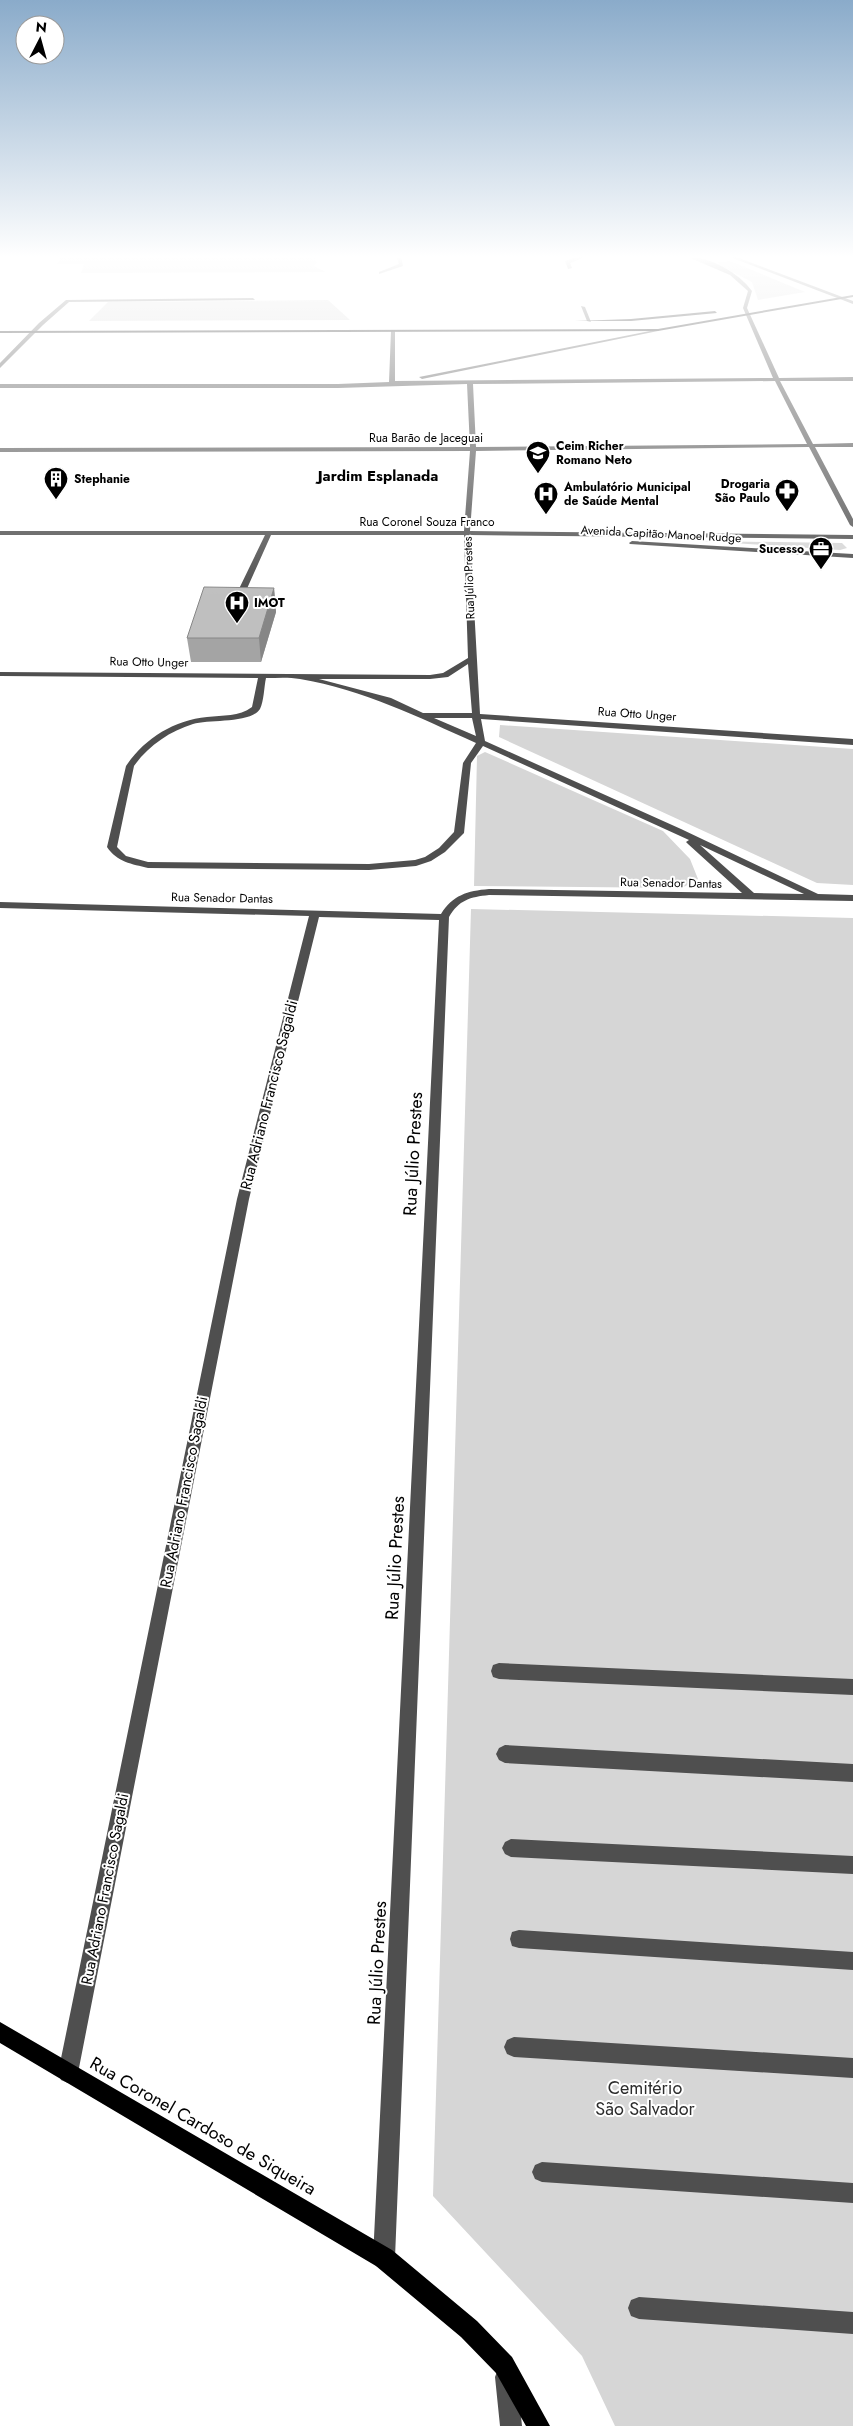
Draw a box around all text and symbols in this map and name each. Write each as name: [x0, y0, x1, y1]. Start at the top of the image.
north arrow: [15, 15, 65, 65]
text: N: [35, 17, 48, 38]
street label: Rua Barão de Jaceguai: [369, 429, 483, 447]
place label: Ceim Richer Romano Neto: [556, 437, 632, 469]
school or university icon: Ceim Richer Romano Neto: [525, 440, 551, 474]
district label: Jardim Esplanada: [315, 465, 438, 487]
building icon: Stephanie: [43, 466, 69, 500]
place label: Stephanie: [74, 470, 130, 488]
place label: Drogaria São Paulo: [714, 475, 770, 507]
place label: Ambulatório Municipal de Saúde Mental: [563, 478, 691, 510]
pharmacy icon: Drogaria São Paulo: [774, 478, 800, 512]
hospital icon: Ambulatório Municipal de Saúde Mental: [533, 481, 559, 515]
street label: Rua Coronel Souza Franco: [359, 513, 495, 531]
street label: Avenida Capitão Manoel Rudge: [580, 521, 742, 547]
street label: Rua Júlio Prestes: [459, 536, 479, 620]
office icon: Sucesso: [808, 536, 834, 570]
place label: Sucesso: [759, 540, 804, 558]
hospital icon: IMOT: [224, 590, 250, 624]
place label: IMOT: [254, 594, 285, 612]
street label: Rua Otto Unger: [109, 652, 189, 672]
street label: Rua Otto Unger: [597, 702, 678, 726]
street label: Rua Senador Dantas: [620, 873, 722, 893]
street label: Rua Senador Dantas: [171, 888, 273, 908]
street label: Rua Adriano Francisco Sagaldi: [235, 998, 303, 1192]
street label: Rua Júlio Prestes: [397, 1091, 429, 1217]
street label: Rua Adriano Francisco Sagaldi: [155, 1394, 213, 1590]
street label: Rua Júlio Prestes: [379, 1495, 411, 1621]
street label: Rua Adriano Francisco Sagaldi: [76, 1791, 134, 1987]
street label: Rua Júlio Prestes: [361, 1900, 393, 2026]
street label: Rua Coronel Cardoso de Siqueira: [85, 2050, 321, 2202]
park label: Cemitério São Salvador: [595, 2075, 695, 2122]

